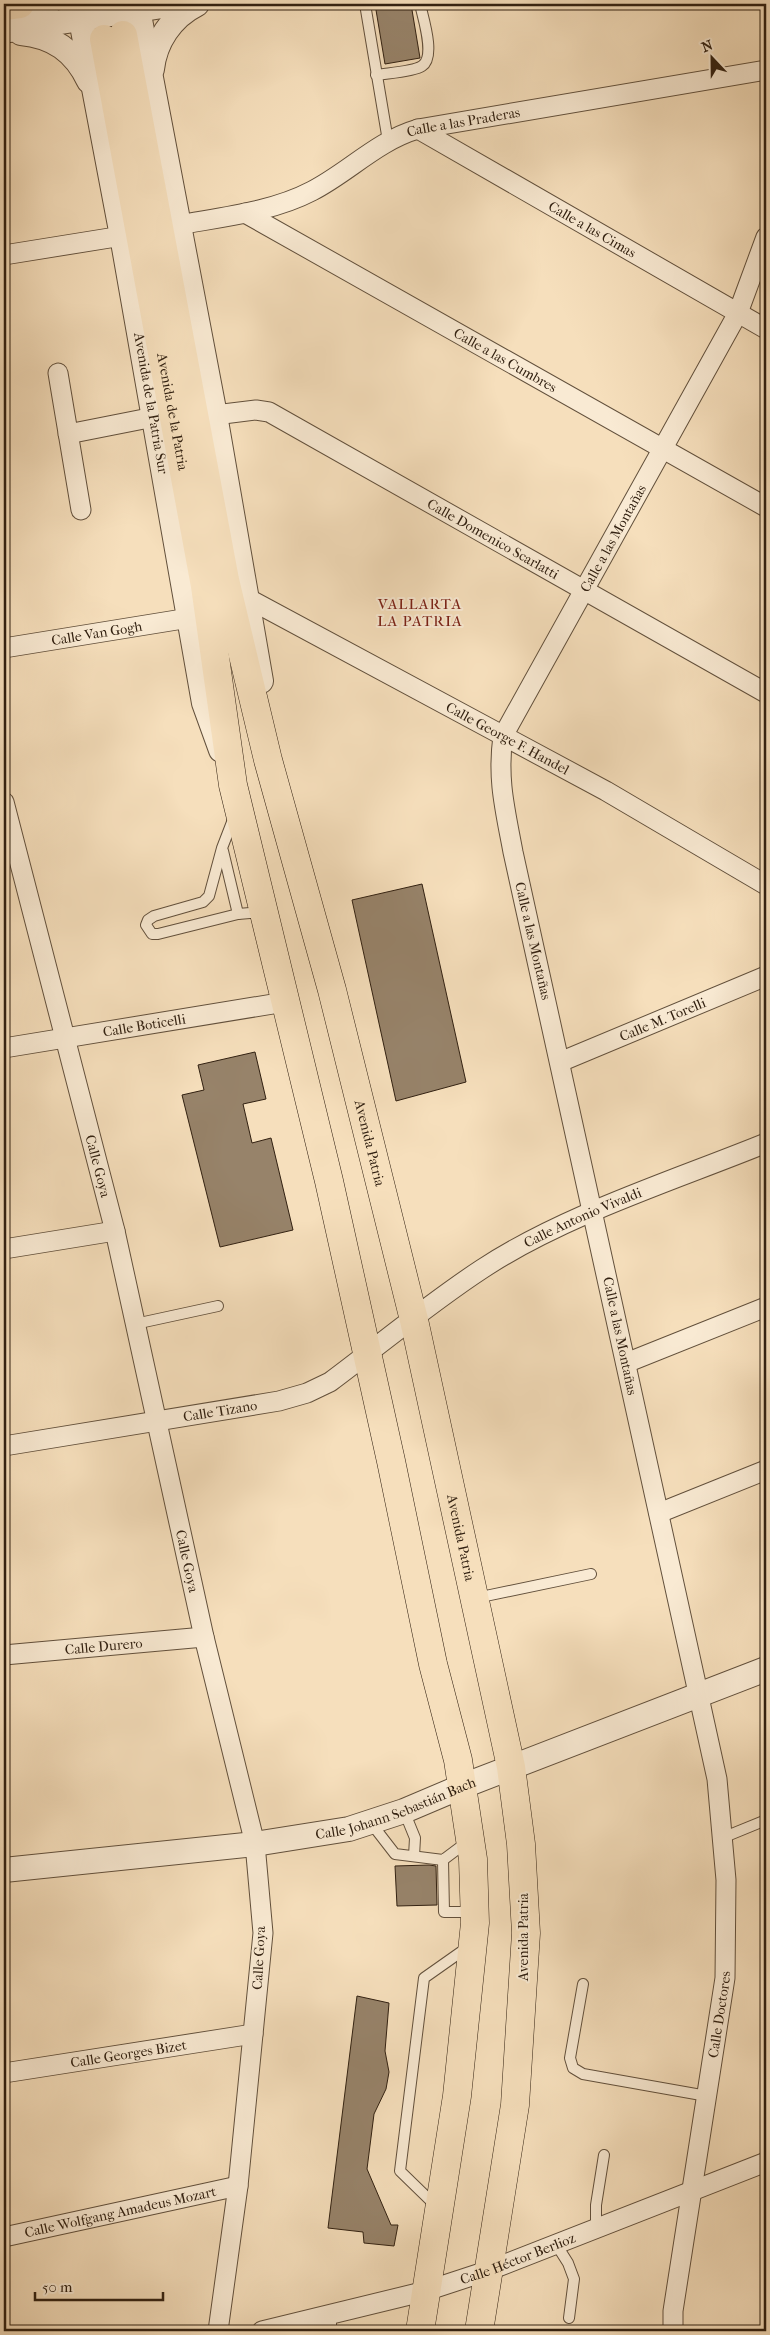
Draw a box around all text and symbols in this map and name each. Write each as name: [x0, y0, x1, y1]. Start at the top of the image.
north arrow: [688, 32, 738, 82]
text: N: [699, 36, 716, 56]
street label: Calle a las Praderas: [404, 103, 521, 141]
street label: Calle a las Cimas: [545, 197, 639, 261]
street label: Calle a las Cumbres: [451, 324, 560, 396]
street label: Avenida de la Patria Sur: [131, 331, 173, 475]
street label: Avenida de la Patria: [153, 351, 191, 471]
street label: Calle a las Montañas: [576, 481, 650, 595]
street label: Calle Domenico Scarlatti: [424, 495, 562, 583]
district label: VALLARTA LA PATRIA: [377, 595, 463, 630]
street label: Calle Van Gogh: [50, 617, 144, 649]
street label: Calle George F. Handel: [443, 698, 572, 778]
street label: Calle a las Montañas: [511, 880, 555, 1002]
street label: Calle M. Torelli: [617, 994, 708, 1045]
street label: Calle Boticelli: [101, 1010, 187, 1040]
street label: Avenida Patria: [351, 1097, 389, 1188]
street label: Calle Goya: [82, 1133, 115, 1200]
street label: Calle Antonio Vivaldi: [521, 1184, 644, 1251]
street label: Calle a las Montañas: [599, 1275, 641, 1397]
street label: Calle Tizano: [182, 1396, 258, 1425]
street label: Avenida Patria: [443, 1492, 479, 1583]
street label: Calle Goya: [172, 1528, 203, 1595]
street label: Calle Durero: [64, 1634, 143, 1658]
street label: Calle Johann Sebastián Bach: [314, 1773, 478, 1843]
street label: Avenida Patria: [515, 1892, 532, 1982]
street label: Calle Goya: [249, 1925, 269, 1990]
street label: Calle Doctores: [704, 1971, 734, 2059]
street label: Calle Georges Bizet: [69, 2036, 188, 2071]
street label: Calle Wolfgang Amadeus Mozart: [23, 2183, 218, 2241]
street label: Calle Héctor Berlioz: [458, 2229, 578, 2288]
scale bar: [35, 2270, 162, 2302]
text: 50 m: [42, 2278, 73, 2296]

